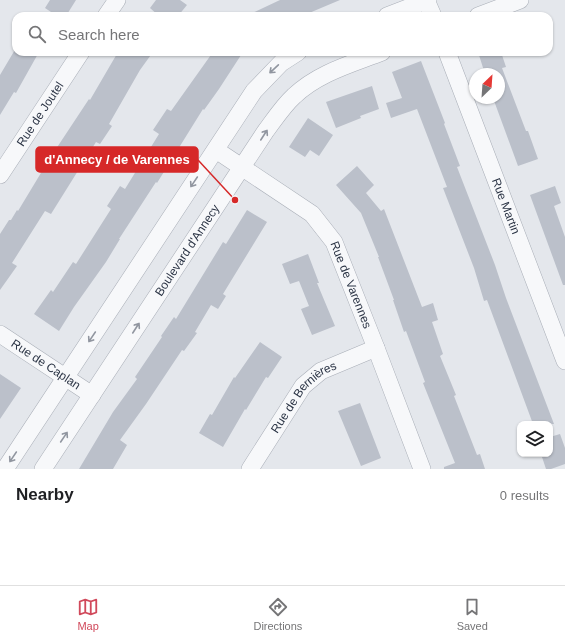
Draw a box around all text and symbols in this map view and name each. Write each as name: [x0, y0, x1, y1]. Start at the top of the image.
search box: [12, 12, 553, 56]
icon: search: [26, 23, 48, 45]
text: Search here: [58, 26, 140, 43]
one-way arrow: [269, 64, 279, 74]
north arrow: [469, 68, 505, 104]
street label: Rue de Joutel: [14, 79, 66, 149]
one-way arrow: [260, 130, 268, 141]
callout: d'Annecy / de Varennes: [36, 147, 198, 172]
text: d'Annecy / de Varennes: [44, 152, 190, 167]
street label: Rue Martin: [489, 176, 523, 236]
one-way arrow: [190, 177, 199, 188]
street label: Boulevard d'Annecy: [152, 202, 222, 299]
street label: Rue de Varennes: [327, 239, 375, 330]
one-way arrow: [132, 323, 140, 334]
one-way arrow: [88, 332, 96, 343]
street label: Rue de Caplan: [9, 336, 83, 392]
street label: Rue de Bernières: [268, 358, 338, 435]
map controls: [517, 421, 553, 457]
button: layers: [517, 421, 553, 457]
one-way arrow: [60, 431, 68, 442]
one-way arrow: [9, 451, 17, 462]
text: Nearby: [16, 485, 74, 504]
text: 0 results: [500, 488, 549, 503]
tab: Map: [77, 596, 99, 632]
tab: Directions: [253, 596, 302, 632]
tab: Saved: [457, 596, 488, 632]

